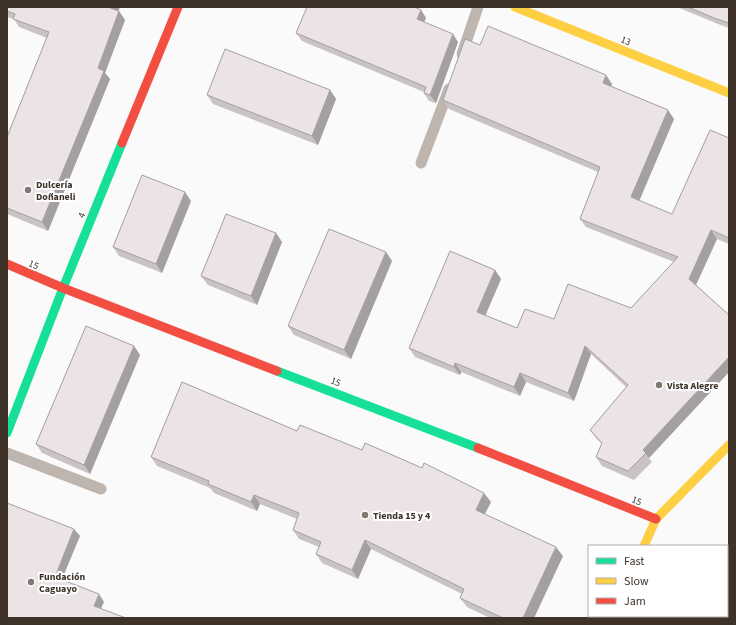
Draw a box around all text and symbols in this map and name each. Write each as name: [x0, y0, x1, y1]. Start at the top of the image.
street label: 13: [618, 33, 633, 49]
place label: Dulcería Doñaneli: [36, 178, 76, 204]
marker: Dulcería Doñaneli: [23, 185, 33, 195]
street label: 4: [75, 210, 89, 220]
street label: 15: [26, 257, 41, 273]
street label: 15: [328, 374, 343, 390]
place label: Vista Alegre: [666, 379, 719, 393]
marker: Vista Alegre: [654, 380, 664, 390]
street label: 15: [629, 493, 644, 509]
place label: Tienda 15 y 4: [373, 509, 431, 523]
marker: Tienda 15 y 4: [360, 510, 370, 520]
legend: [588, 545, 728, 617]
text: Fast: [624, 553, 644, 570]
place label: Fundación Caguayo: [39, 570, 85, 596]
text: Slow: [624, 573, 649, 590]
marker: Fundación Caguayo: [26, 577, 36, 587]
text: Jam: [624, 593, 646, 610]

